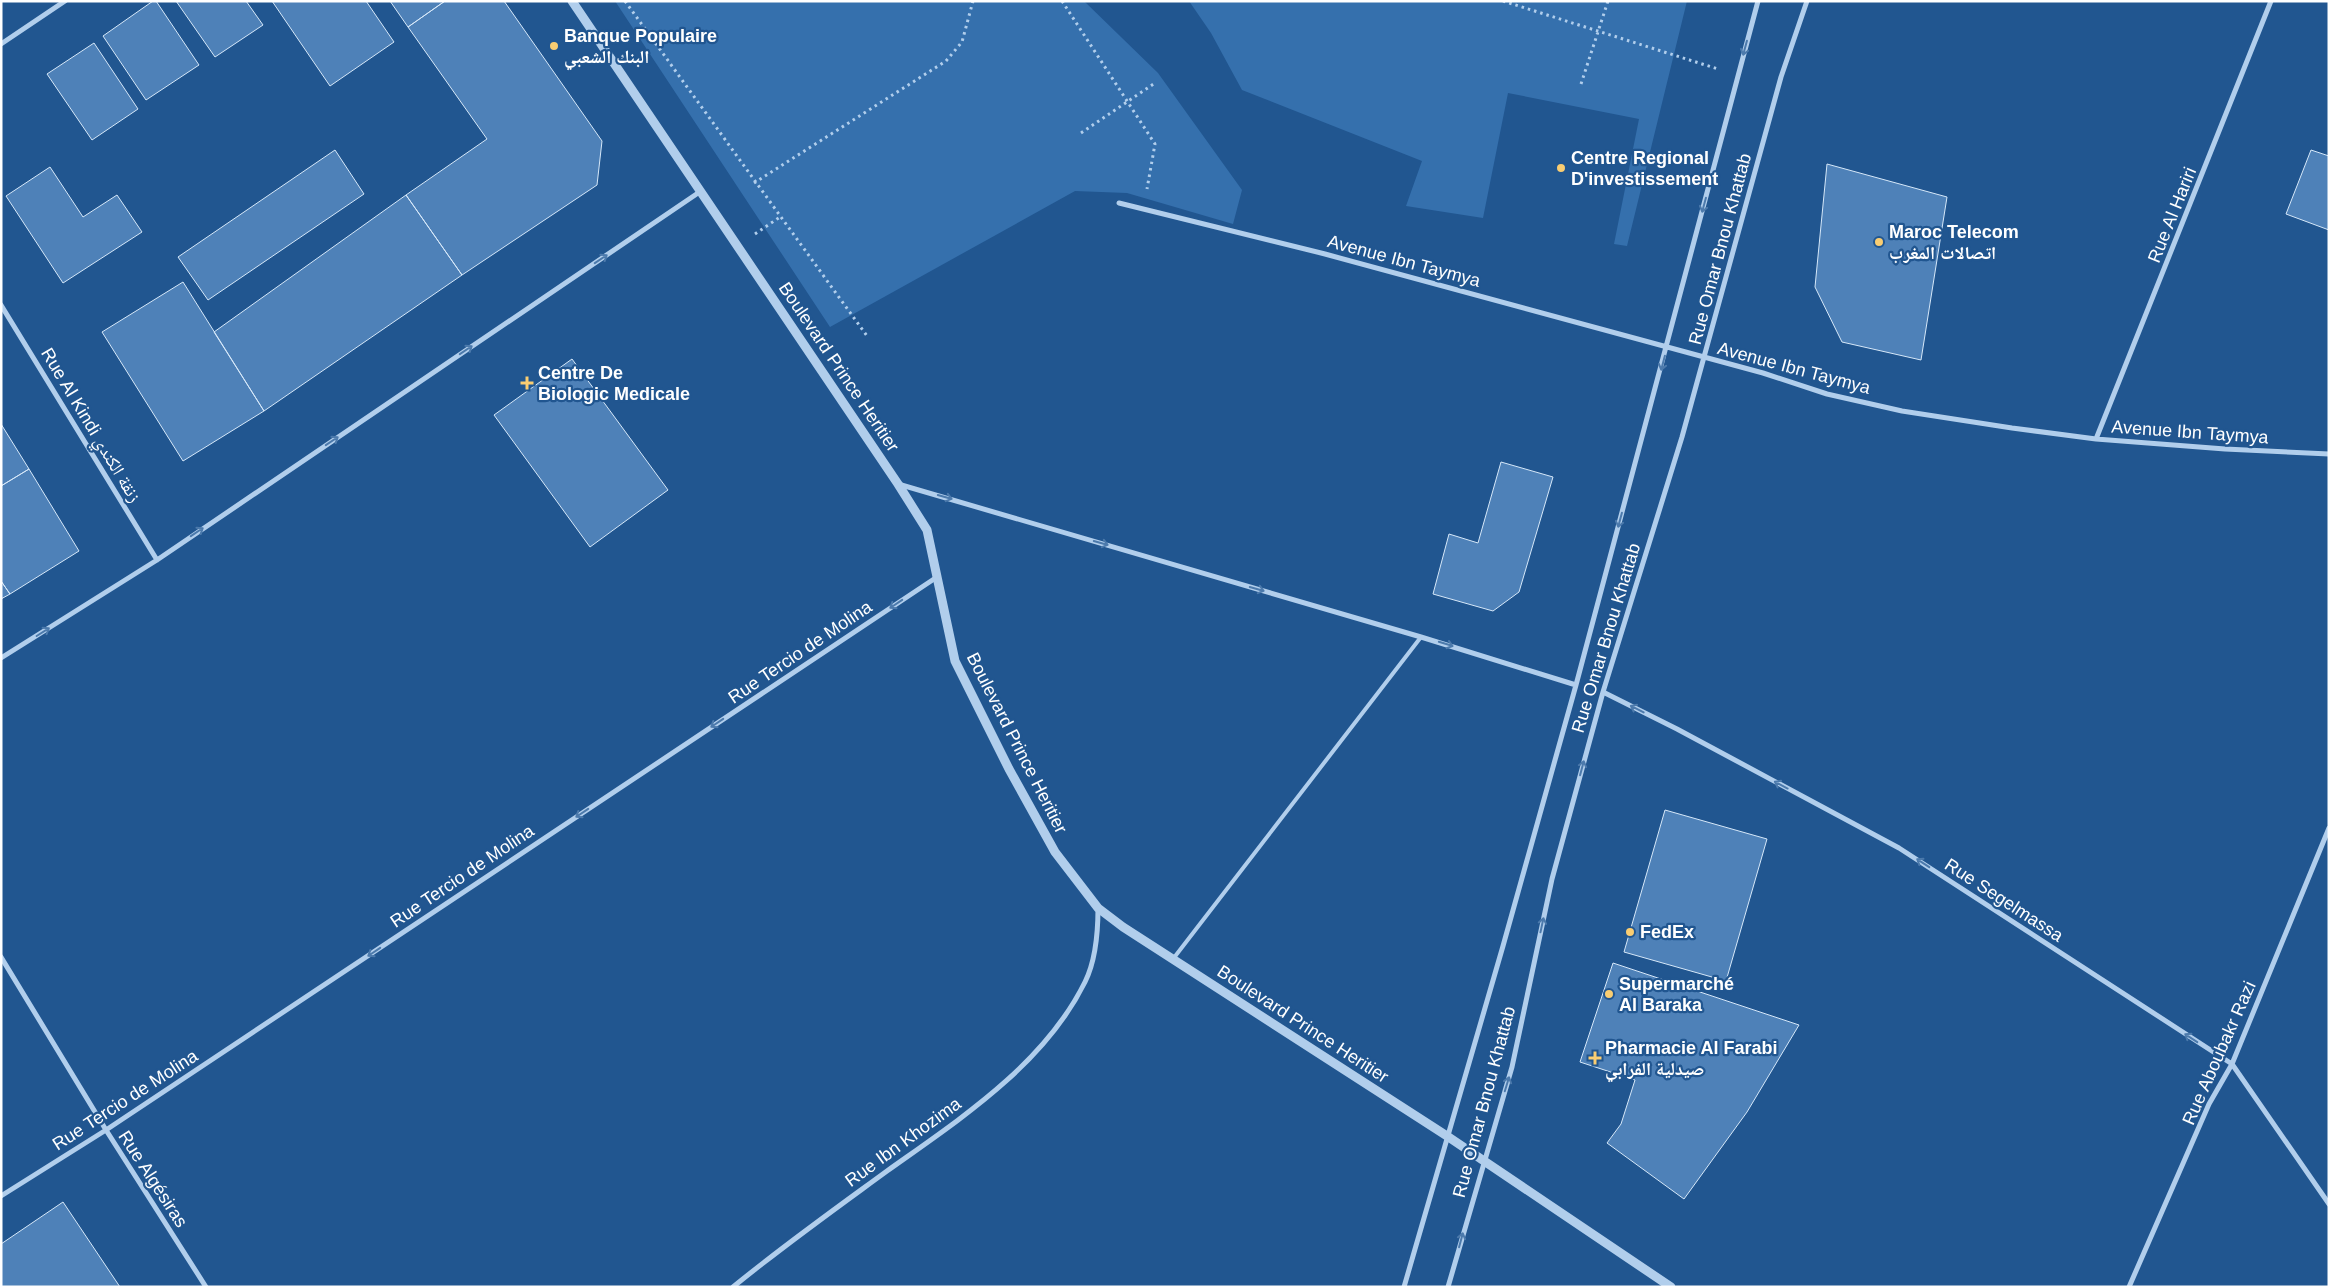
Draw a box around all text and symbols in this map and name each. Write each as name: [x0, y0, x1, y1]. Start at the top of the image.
place label: Banque Populaire البنك الشعبي: [564, 26, 717, 71]
marker: Banque Populaire البنك الشعبي: [548, 40, 560, 52]
one-way arrow: [1740, 40, 1749, 56]
place label: Centre Regional D'investissement: [1571, 148, 1718, 189]
street label: Rue Omar Bnou Khattab: [1685, 151, 1755, 347]
marker: Centre Regional D'investissement: [1555, 162, 1567, 174]
street label: Rue Al Hariri: [2144, 164, 2200, 266]
one-way arrow: [1699, 197, 1708, 213]
place label: Maroc Telecom اتصالات المغرب: [1889, 222, 2019, 264]
street label: Avenue Ibn Taymya: [1325, 231, 1484, 291]
marker: Maroc Telecom اتصالات المغرب: [1873, 236, 1885, 248]
one-way arrow: [593, 254, 607, 264]
street label: Boulevard Prince Heritier: [775, 278, 903, 456]
street label: Avenue Ibn Taymya: [1715, 338, 1874, 398]
street label: Rue Al Kindi زنقة الكندي: [33, 344, 145, 508]
one-way arrow: [459, 345, 473, 355]
one-way arrow: [1657, 354, 1667, 370]
place label: Centre De Biologic Medicale: [538, 363, 690, 404]
marker: Centre De Biologic Medicale: [520, 376, 534, 390]
street label: Avenue Ibn Taymya: [2111, 417, 2270, 448]
one-way arrow: [324, 436, 338, 446]
one-way arrow: [936, 493, 952, 503]
one-way arrow: [1615, 511, 1625, 527]
one-way arrow: [190, 527, 204, 538]
one-way arrow: [1092, 539, 1108, 548]
street label: Rue Omar Bnou Khattab: [1568, 541, 1644, 735]
one-way arrow: [1248, 584, 1264, 594]
street label: Rue Tercio de Molina: [724, 596, 876, 707]
one-way arrow: [890, 599, 904, 609]
one-way arrow: [35, 626, 49, 636]
one-way arrow: [1438, 640, 1454, 650]
street label: Boulevard Prince Heritier: [963, 649, 1071, 837]
one-way arrow: [1630, 703, 1645, 713]
one-way arrow: [711, 719, 725, 729]
one-way arrow: [1578, 760, 1587, 776]
one-way arrow: [1774, 779, 1789, 789]
one-way arrow: [575, 808, 589, 818]
street label: Rue Tercio de Molina: [386, 820, 538, 931]
street label: Rue Segelmassa: [1941, 854, 2068, 946]
one-way arrow: [1916, 858, 1930, 869]
one-way arrow: [1538, 918, 1547, 934]
place label: FedEx: [1640, 922, 1694, 942]
marker: FedEx: [1624, 926, 1636, 938]
one-way arrow: [367, 947, 381, 957]
street label: Boulevard Prince Heritier: [1214, 961, 1392, 1087]
place label: Supermarché Al Baraka: [1619, 974, 1734, 1015]
street label: Rue Aboubakr Razi: [2178, 978, 2260, 1128]
marker: Supermarché Al Baraka: [1603, 988, 1615, 1000]
street label: Rue Omar Bnou Khattab: [1449, 1004, 1519, 1200]
one-way arrow: [2185, 1032, 2199, 1042]
place label: Pharmacie Al Farabi صيدلية الفرابي: [1605, 1038, 1777, 1083]
street label: Rue Tercio de Molina: [49, 1045, 202, 1154]
marker: Pharmacie Al Farabi صيدلية الفرابي: [1589, 1052, 1601, 1064]
one-way arrow: [1502, 1076, 1512, 1092]
street label: Rue Ibn Khozima: [841, 1093, 966, 1191]
street label: Rue Algésiras: [114, 1127, 192, 1231]
one-way arrow: [1457, 1232, 1467, 1248]

